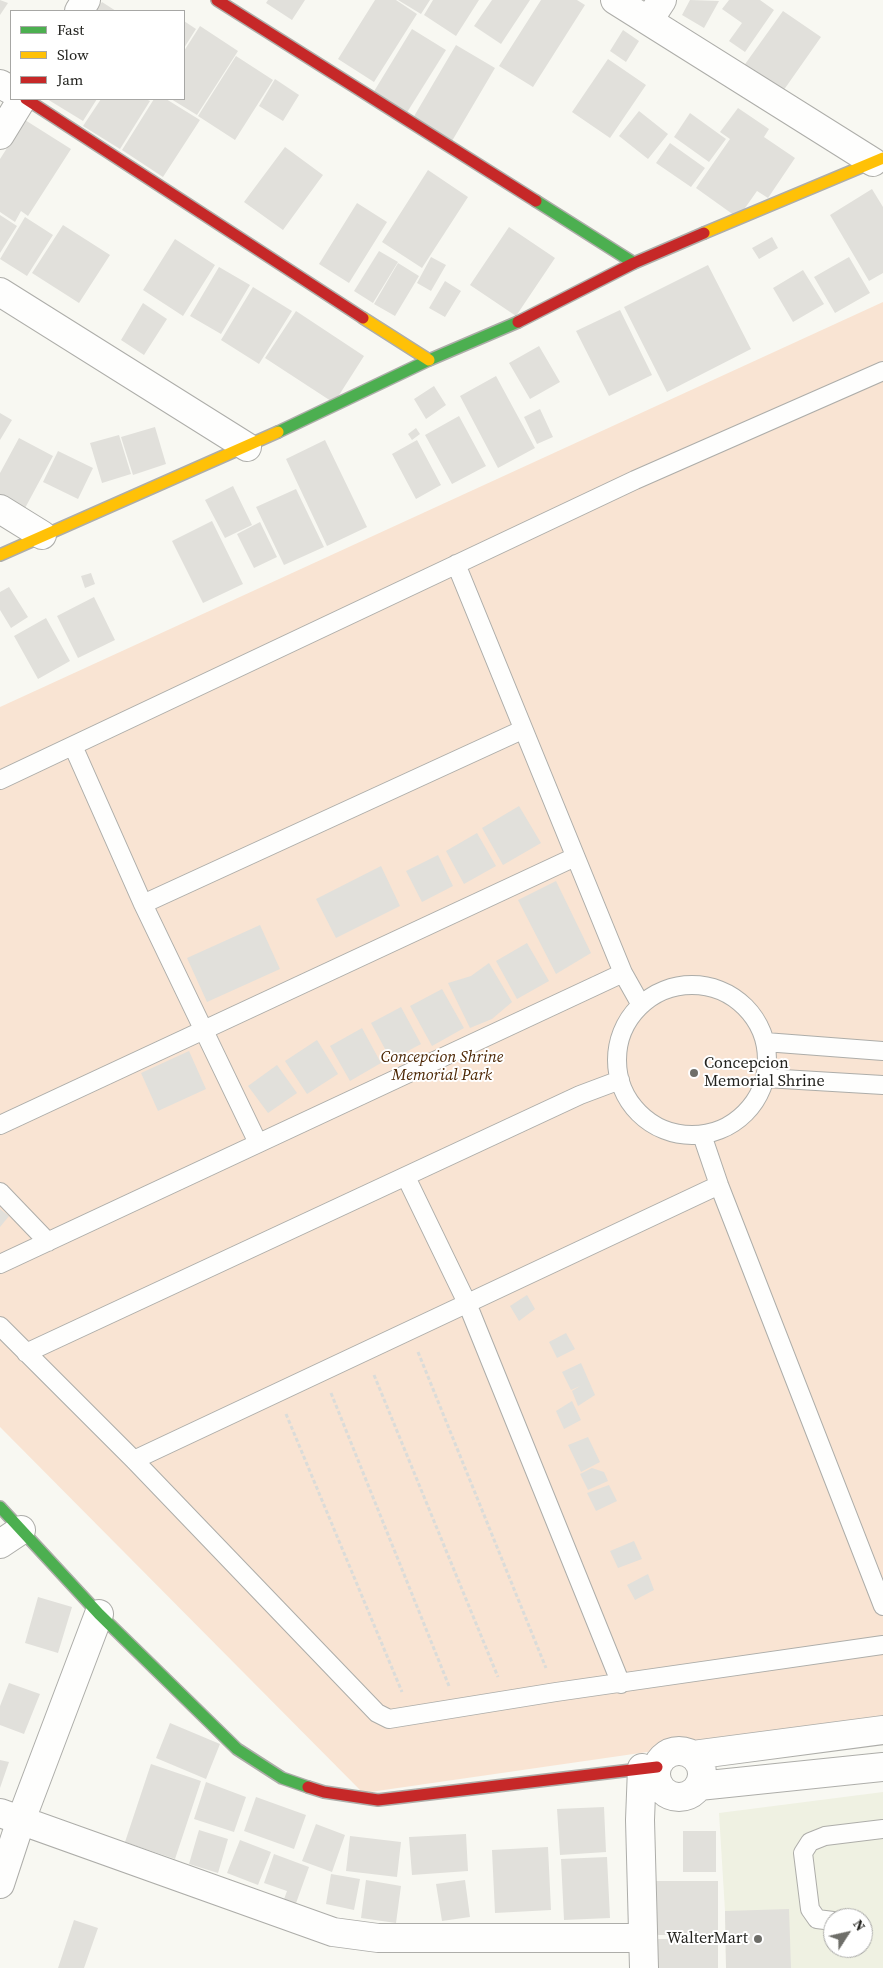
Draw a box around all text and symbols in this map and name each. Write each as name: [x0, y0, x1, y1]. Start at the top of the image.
legend: [10, 10, 185, 100]
text: Fast: [57, 19, 84, 40]
text: Slow: [57, 44, 89, 65]
text: Jam: [57, 69, 83, 90]
park label: Concepcion Shrine Memorial Park: [381, 1048, 503, 1086]
place label: Concepcion Memorial Shrine: [704, 1054, 825, 1092]
marker: Concepcion Memorial Shrine: [688, 1067, 700, 1079]
north arrow: [823, 1908, 873, 1958]
text: N: [848, 1915, 871, 1935]
place label: WalterMart: [667, 1929, 748, 1949]
marker: WalterMart: [752, 1933, 764, 1945]

